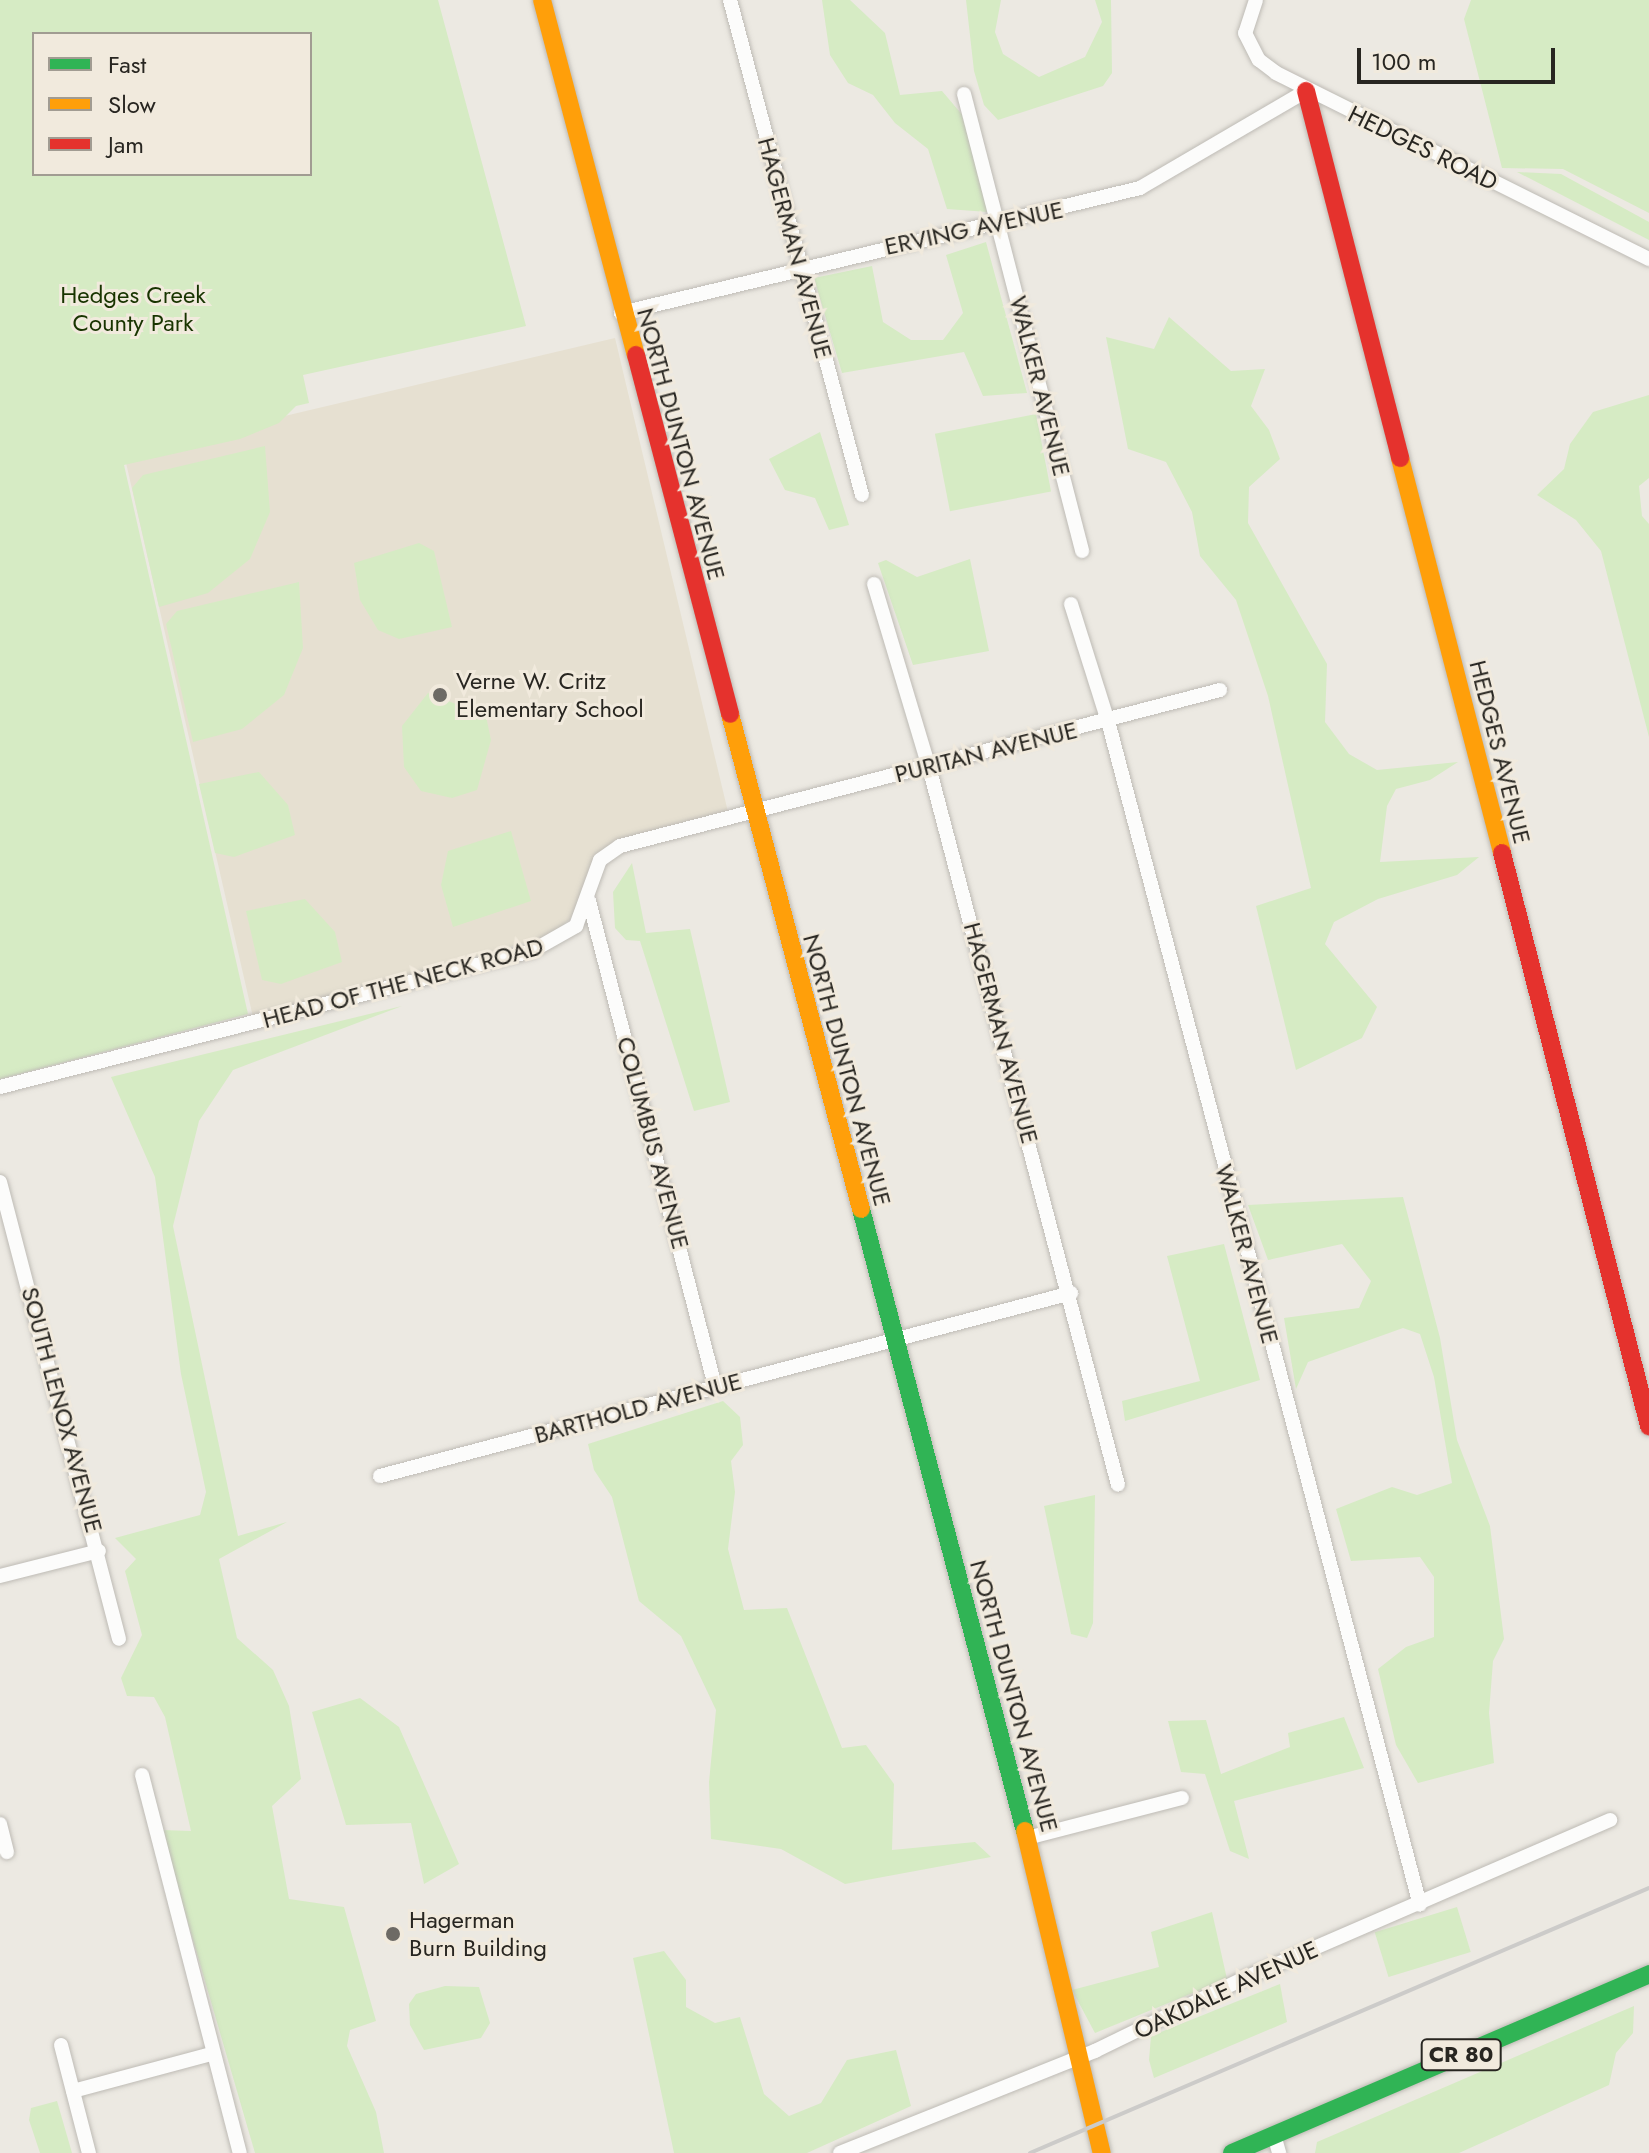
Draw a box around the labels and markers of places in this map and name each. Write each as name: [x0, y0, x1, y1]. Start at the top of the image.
place label: Verne W. Critz Elementary School: [456, 667, 644, 723]
marker: Verne W. Critz Elementary School: [431, 686, 449, 704]
place label: Hagerman Burn Building: [409, 1906, 547, 1962]
marker: Hagerman Burn Building: [384, 1925, 402, 1943]

